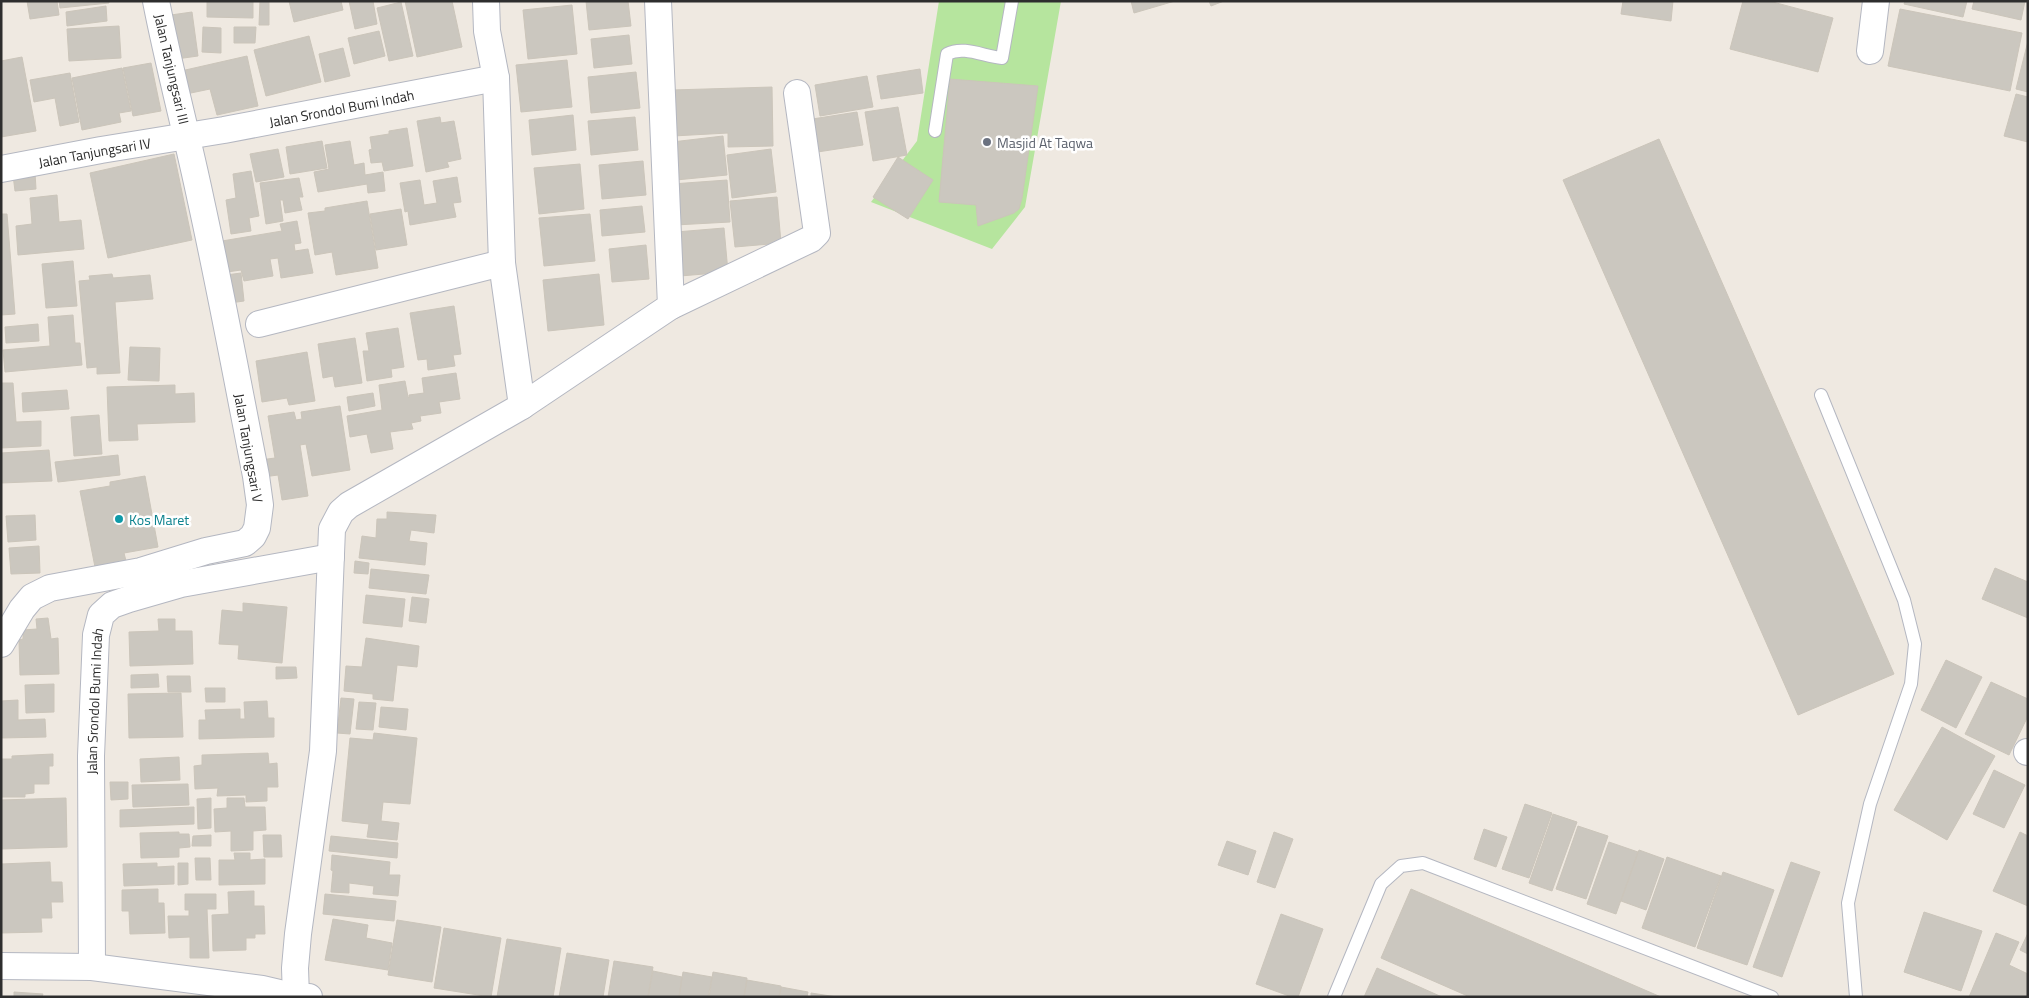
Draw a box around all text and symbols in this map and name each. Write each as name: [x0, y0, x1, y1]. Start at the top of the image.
street label: Jalan Tanjungsari III: [149, 12, 195, 126]
street label: Jalan Srondol Bumi Indah: [267, 83, 416, 132]
street label: Jalan Tanjungsari IV: [36, 132, 152, 172]
place label: Masjid At Taqwa: [997, 132, 1093, 153]
marker: Masjid At Taqwa: [981, 136, 993, 148]
street label: Jalan Tanjungsari V: [229, 392, 269, 504]
place label: Kos Maret: [129, 509, 189, 530]
marker: Kos Maret: [113, 513, 125, 525]
street label: Jalan Srondol Bumi Indah: [80, 625, 108, 775]

